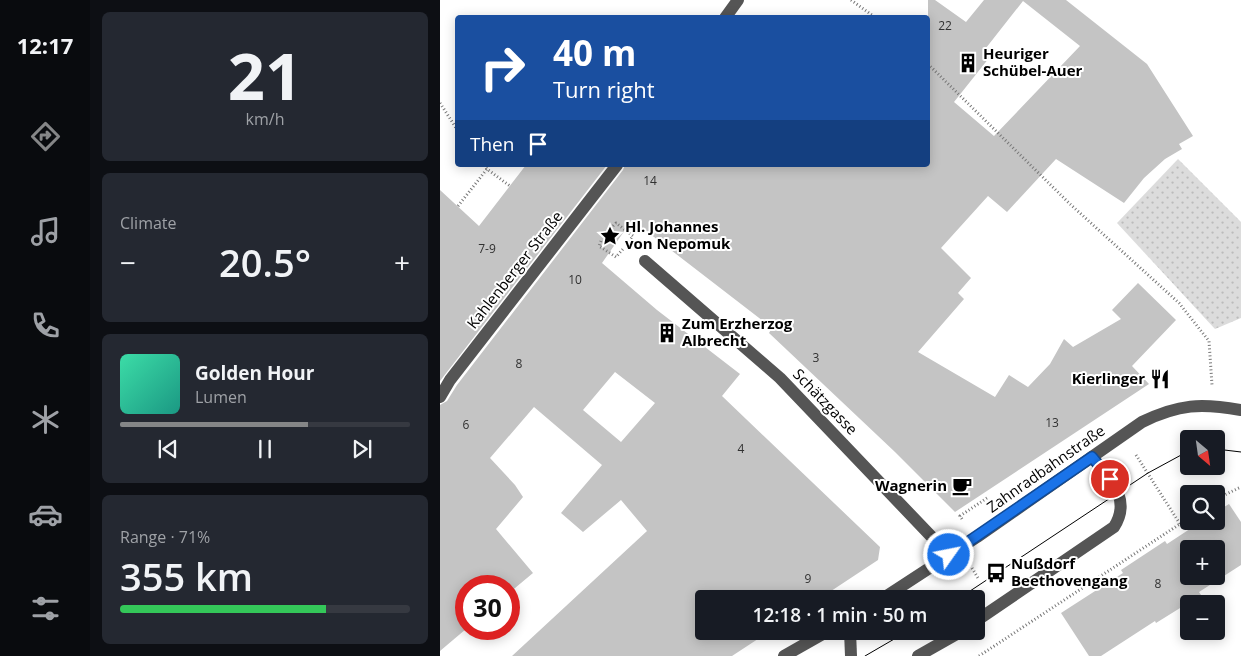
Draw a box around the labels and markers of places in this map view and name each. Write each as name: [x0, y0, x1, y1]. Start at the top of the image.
place label: Heuriger Schübel-Auer: [983, 43, 1083, 80]
building icon: Heuriger Schübel-Auer: [957, 52, 979, 74]
place label: Hl. Johannes von Nepomuk: [625, 216, 731, 253]
place icon: Hl. Johannes von Nepomuk: [599, 225, 621, 247]
place label: Zum Erzherzog Albrecht: [682, 313, 793, 350]
building icon: Zum Erzherzog Albrecht: [656, 322, 678, 344]
place label: Kierlinger: [1072, 368, 1145, 388]
restaurant icon: Kierlinger: [1149, 368, 1171, 390]
pin: [1089, 458, 1131, 500]
place label: Wagnerin: [875, 475, 947, 495]
cafe icon: Wagnerin: [951, 475, 973, 497]
place label: Nußdorf Beethovengang: [1011, 553, 1128, 590]
bus stop icon: Nußdorf Beethovengang: [985, 562, 1007, 584]

